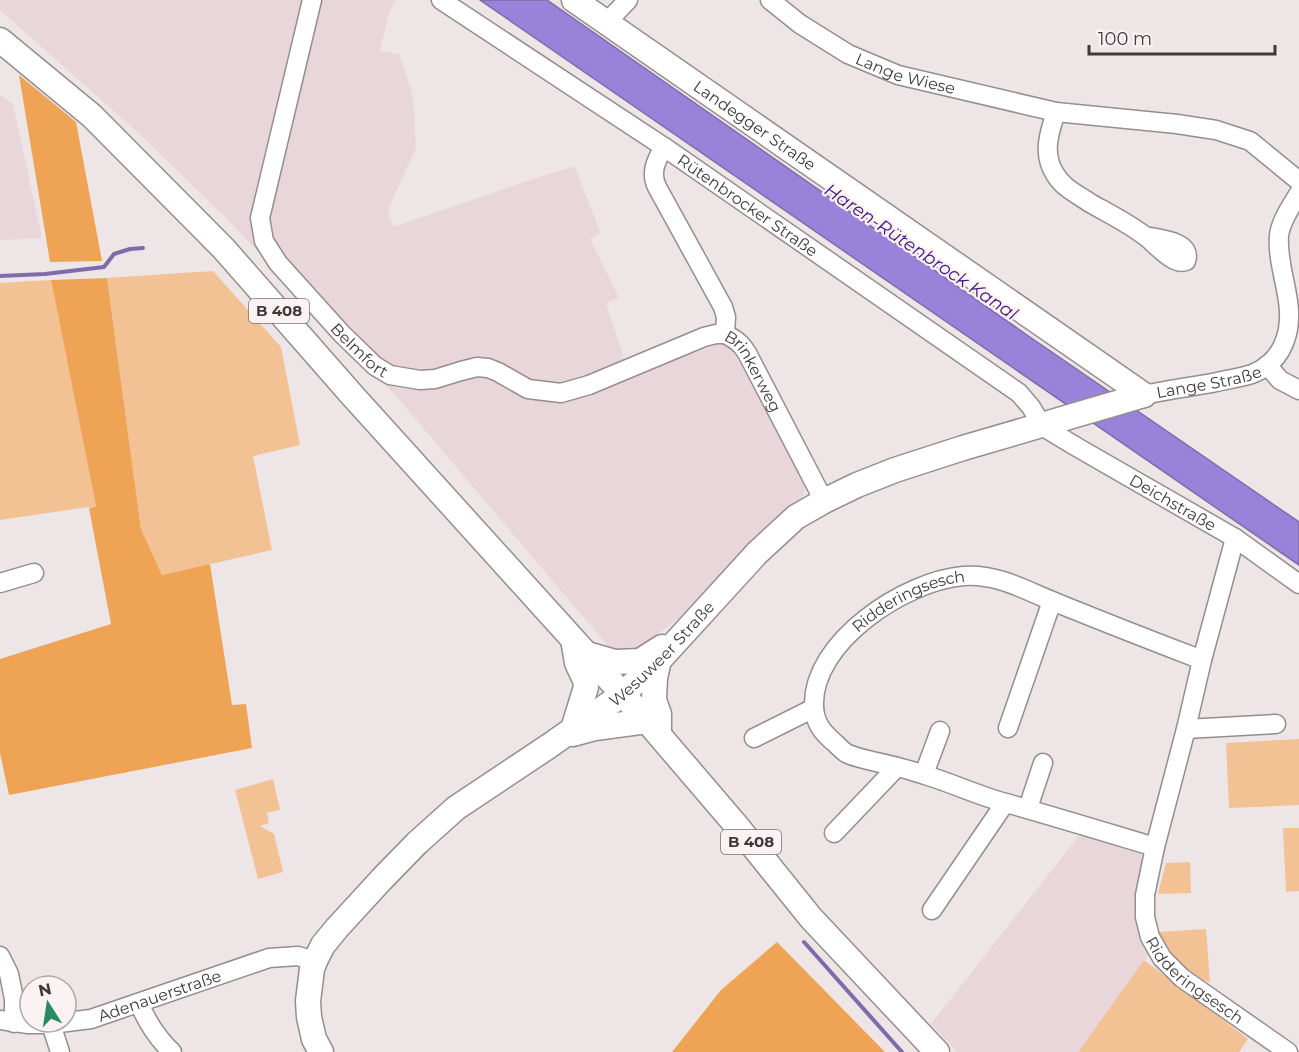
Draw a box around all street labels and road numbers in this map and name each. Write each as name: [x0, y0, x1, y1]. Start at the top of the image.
street label: Lange Wiese: [853, 49, 957, 98]
street label: Landegger Straße: [690, 77, 819, 175]
street label: Rütenbrocker Straße: [674, 150, 821, 261]
road number: B 408: [249, 299, 309, 323]
street label: Belmfort: [327, 319, 392, 382]
street label: Brinkerweg: [721, 327, 785, 415]
street label: Lange Straße: [1155, 362, 1265, 402]
street label: Deichstraße: [1126, 470, 1219, 535]
street label: Ridderingsesch: [848, 567, 966, 636]
street label: Wesuweer Straße: [606, 598, 718, 711]
road number: B 408: [721, 830, 781, 854]
street label: Ridderingsesch: [1142, 933, 1247, 1028]
street label: Adenauerstraße: [96, 966, 224, 1026]

